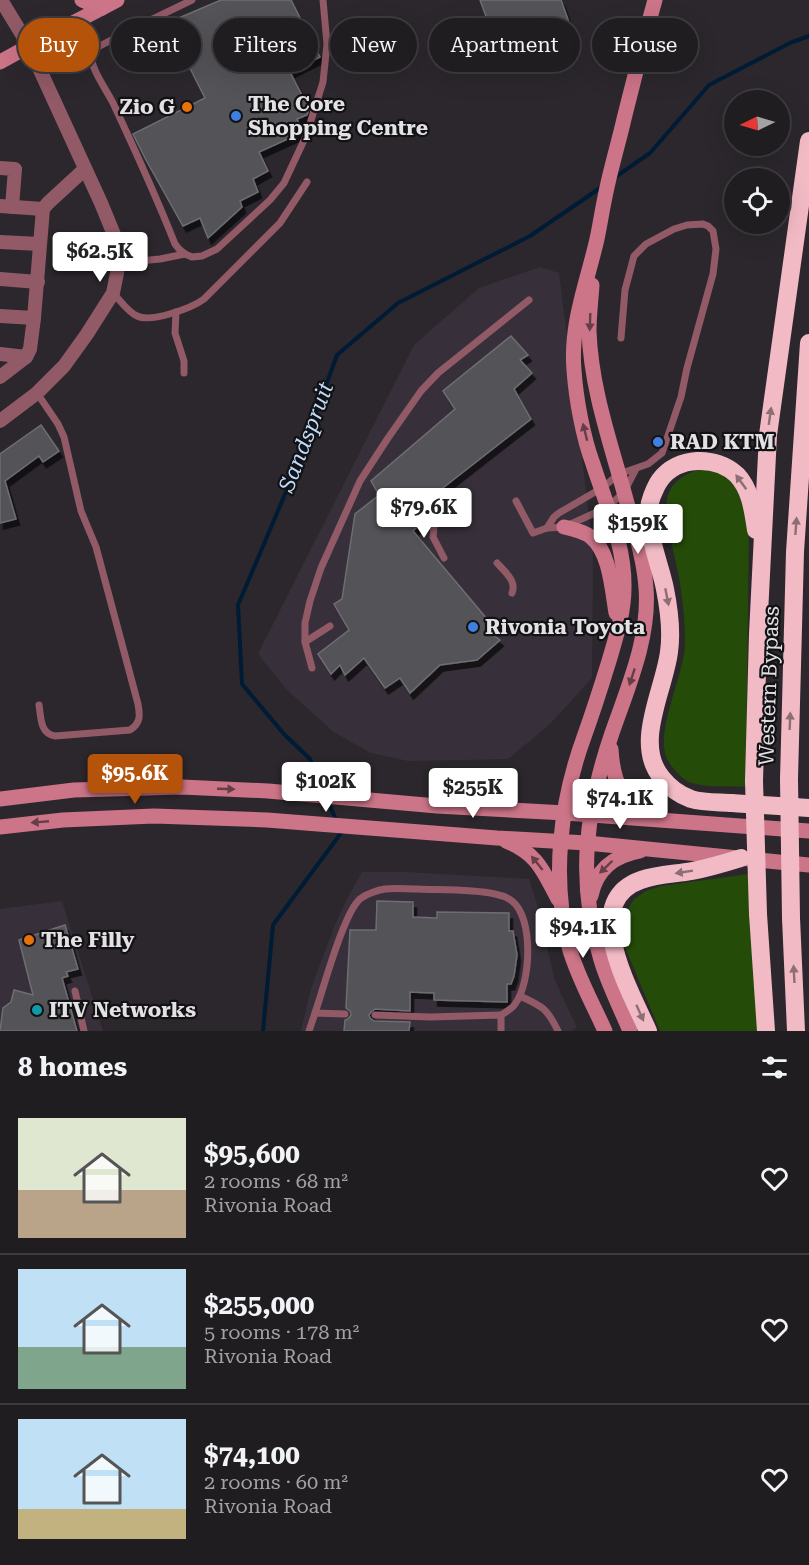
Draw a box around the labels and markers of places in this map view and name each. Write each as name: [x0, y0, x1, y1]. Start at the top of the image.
place label: The Core Shopping Centre: [248, 92, 428, 140]
place label: Zio G: [119, 95, 175, 119]
marker: Zio G: [180, 100, 194, 114]
marker: The Core Shopping Centre: [229, 109, 243, 123]
pin: $62.5K: [51, 232, 149, 283]
place label: RAD KTM: [670, 430, 775, 454]
marker: RAD KTM: [651, 435, 665, 449]
pin: $79.6K: [375, 488, 473, 539]
pin: $159K: [596, 504, 680, 555]
place label: Rivonia Toyota: [485, 615, 646, 639]
marker: Rivonia Toyota: [466, 620, 480, 634]
pin: $95.6K: [86, 754, 184, 805]
pin: $102K: [284, 762, 368, 813]
pin: $255K: [431, 768, 515, 819]
pin: $74.1K: [571, 779, 669, 830]
pin: $94.1K: [534, 908, 632, 959]
place label: The Filly: [41, 928, 135, 952]
marker: The Filly: [22, 933, 36, 947]
place label: ITV Networks: [49, 998, 196, 1022]
marker: ITV Networks: [30, 1003, 44, 1017]

